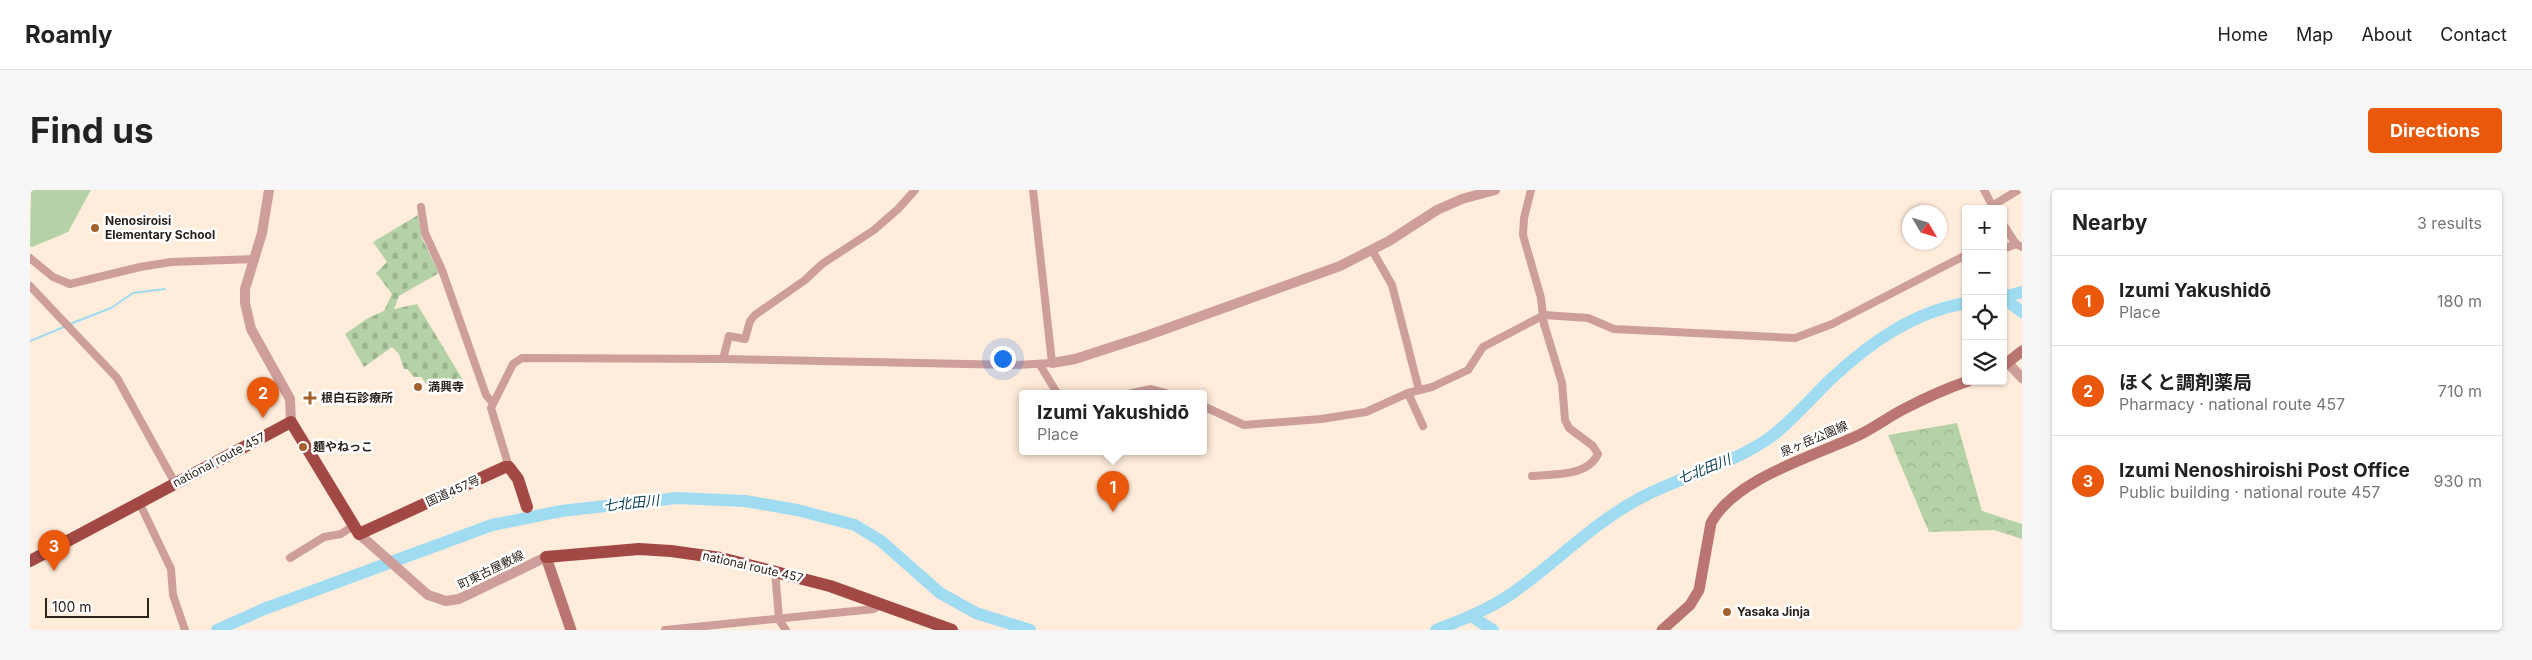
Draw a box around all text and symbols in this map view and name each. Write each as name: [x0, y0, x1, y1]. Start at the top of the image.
text: Roamly: [25, 20, 112, 49]
text: Home: [2218, 24, 2268, 45]
text: Map: [2296, 24, 2333, 45]
text: About: [2361, 24, 2412, 45]
text: Contact: [2440, 24, 2507, 45]
button: Directions: [2368, 108, 2502, 153]
text: Find us: [30, 109, 154, 151]
north arrow: [1902, 205, 1947, 250]
map controls: [1962, 205, 2007, 385]
button: +: [1962, 205, 2007, 250]
text: Nearby: [2072, 210, 2147, 235]
place label: Nenosiroisi Elementary School: [105, 213, 215, 242]
text: 3 results: [2417, 213, 2482, 233]
marker: Nenosiroisi Elementary School: [89, 222, 101, 234]
button: −: [1962, 250, 2007, 295]
text: Izumi Yakushidō: [2119, 279, 2271, 302]
text: 1: [2085, 291, 2091, 311]
text: 180 m: [2437, 291, 2482, 311]
button: locate: [1962, 295, 2007, 340]
text: Place: [2119, 302, 2161, 322]
button: layers: [1962, 340, 2007, 385]
your location: [990, 346, 1016, 372]
text: ほくと調剤薬局: [2119, 371, 2252, 394]
pin: 2: [247, 377, 279, 418]
place label: 満興寺: [428, 379, 464, 394]
marker: 満興寺: [412, 381, 424, 393]
text: 2: [2083, 381, 2093, 401]
text: 710 m: [2438, 381, 2482, 401]
place label: 根白石診療所: [321, 390, 393, 405]
popup: [1019, 390, 1207, 455]
marker: 根白石診療所: [303, 391, 317, 405]
text: Pharmacy · national route 457: [2119, 394, 2345, 414]
text: Izumi Yakushidō: [1037, 401, 1189, 424]
street label: 泉ヶ岳公園線: [1778, 418, 1850, 460]
text: Place: [1037, 424, 1078, 444]
street label: national route 457: [170, 429, 268, 490]
place label: 麺やねっこ: [313, 439, 373, 454]
marker: 麺やねっこ: [297, 441, 309, 453]
water label: 七北田川: [1675, 449, 1735, 487]
text: Izumi Nenoshiroishi Post Office: [2119, 459, 2410, 482]
pin: 1: [1097, 471, 1129, 512]
text: 3: [2083, 471, 2093, 491]
text: 930 m: [2434, 471, 2482, 491]
street label: 国道457号: [423, 472, 482, 509]
text: Public building · national route 457: [2119, 482, 2380, 502]
water label: 七北田川: [602, 491, 662, 514]
pin: 3: [38, 530, 70, 571]
street label: 町東古屋敷線: [455, 547, 526, 592]
street label: national route 457: [701, 548, 805, 585]
scale bar: [45, 595, 149, 618]
text: 100 m: [52, 598, 92, 615]
place label: Yasaka Jinja: [1737, 604, 1810, 619]
marker: Yasaka Jinja: [1721, 606, 1733, 618]

